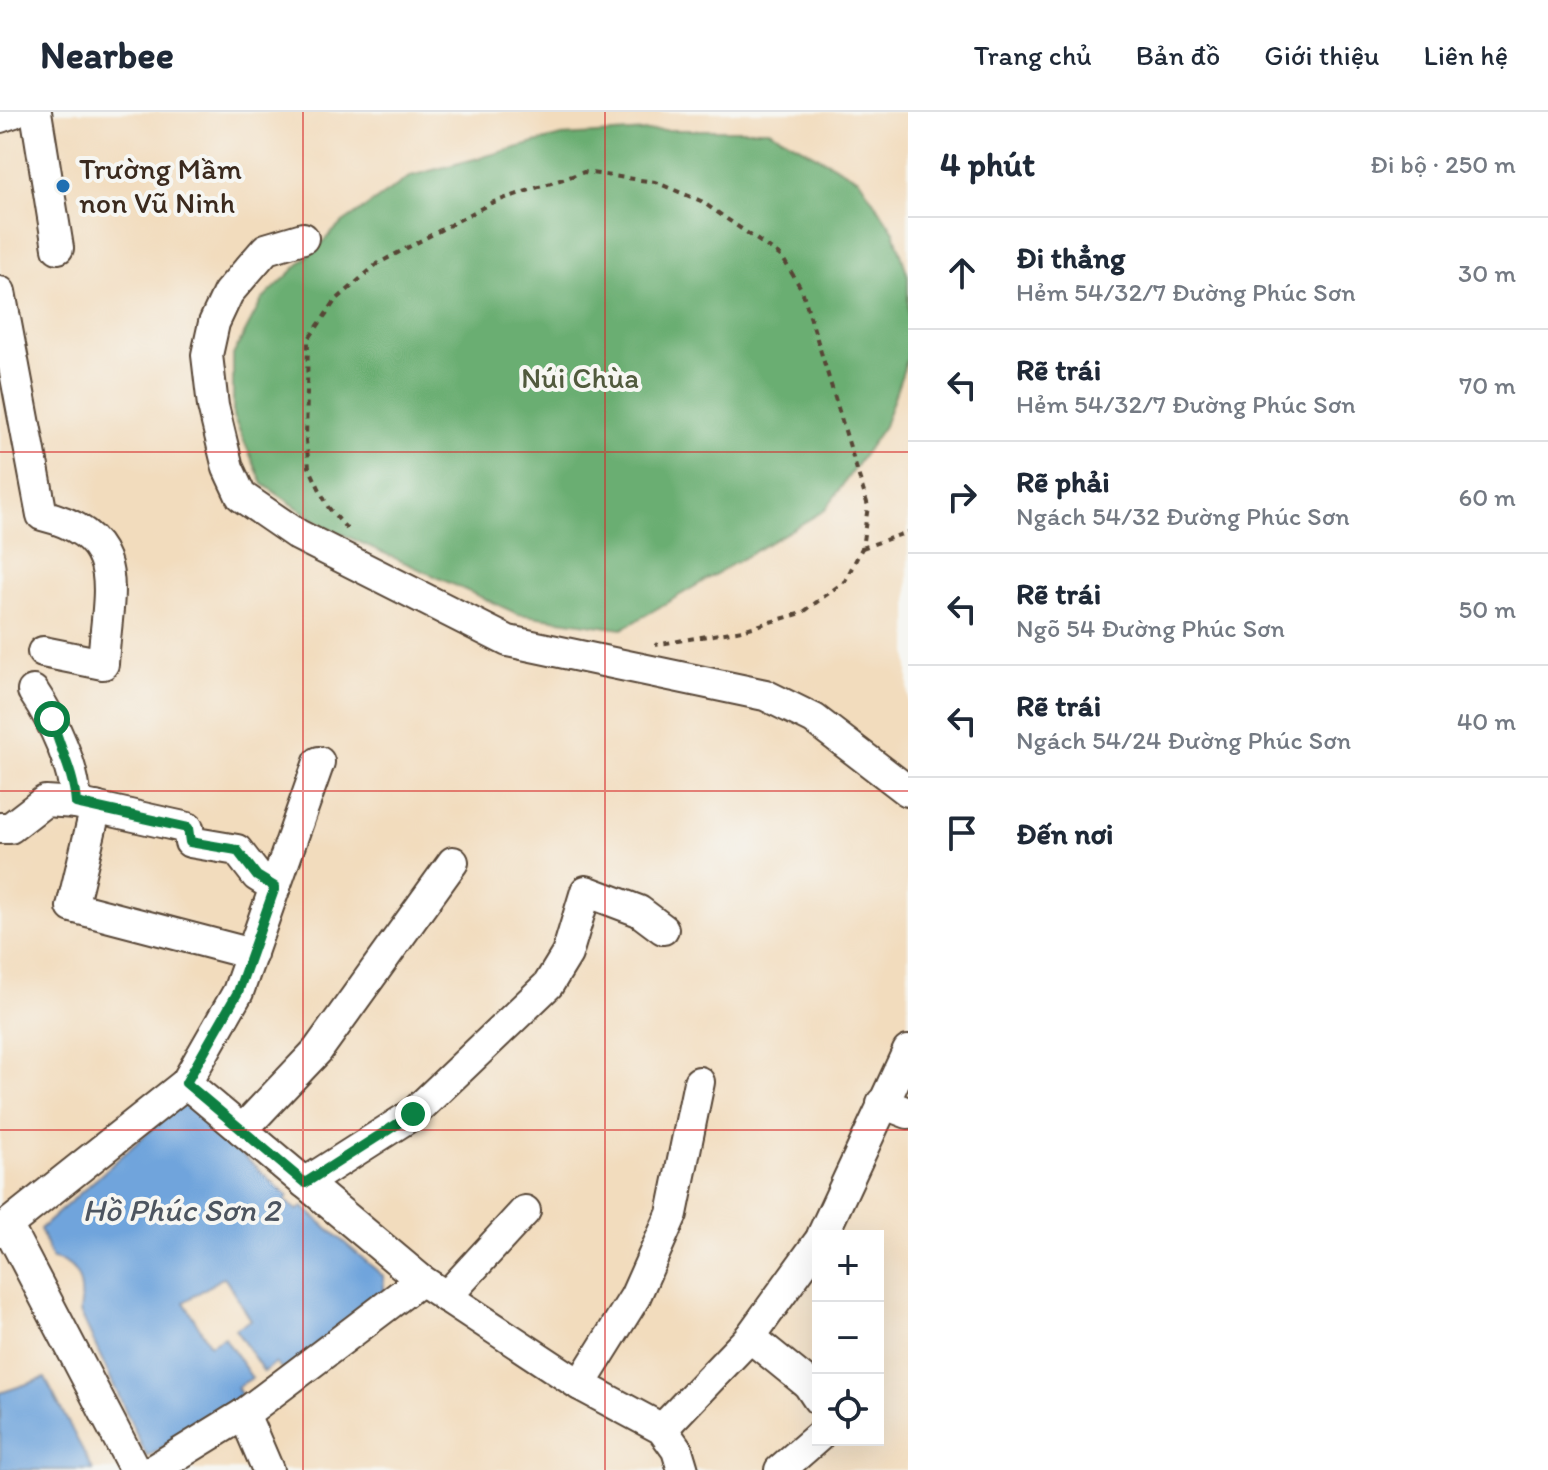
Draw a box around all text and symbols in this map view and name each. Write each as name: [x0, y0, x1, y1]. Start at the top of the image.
text: Nearbee: [40, 32, 174, 78]
text: Trang chủ: [974, 38, 1092, 72]
text: Bản đồ: [1136, 38, 1220, 72]
text: Giới thiệu: [1264, 38, 1380, 72]
text: Liên hệ: [1424, 38, 1508, 72]
text: 4 phút: [940, 144, 1035, 185]
text: Đi bộ · 250 m: [1370, 148, 1516, 180]
place label: Trường Mầm non Vũ Ninh: [79, 150, 242, 221]
marker: Trường Mầm non Vũ Ninh: [54, 177, 72, 195]
text: Đi thẳng: [1016, 239, 1125, 276]
icon: ahead: [940, 251, 984, 295]
text: 30 m: [1458, 257, 1516, 289]
text: Hẻm 54/32/7 Đường Phúc Sơn: [1016, 276, 1356, 308]
text: Rẽ trái: [1016, 351, 1101, 388]
park label: Núi Chùa: [521, 359, 639, 396]
icon: left: [940, 363, 984, 407]
text: 70 m: [1459, 369, 1516, 401]
text: Hẻm 54/32/7 Đường Phúc Sơn: [1016, 388, 1356, 420]
text: Rẽ phải: [1016, 463, 1110, 500]
icon: right: [940, 475, 984, 519]
text: 60 m: [1459, 481, 1516, 513]
text: Ngách 54/32 Đường Phúc Sơn: [1016, 500, 1350, 532]
text: Rẽ trái: [1016, 575, 1101, 612]
icon: left: [940, 587, 984, 631]
text: 50 m: [1459, 593, 1516, 625]
text: Ngõ 54 Đường Phúc Sơn: [1016, 612, 1285, 644]
text: Rẽ trái: [1016, 687, 1101, 724]
icon: left: [940, 699, 984, 743]
route start: [34, 701, 70, 737]
text: 40 m: [1457, 705, 1516, 737]
text: Ngách 54/24 Đường Phúc Sơn: [1016, 724, 1351, 756]
icon: arrive: [940, 811, 984, 855]
text: Đến nơi: [1016, 815, 1114, 852]
route end: [395, 1096, 431, 1132]
water label: Hồ Phúc Sơn 2: [82, 1191, 282, 1229]
map controls: [812, 1230, 884, 1446]
button: +: [812, 1230, 884, 1302]
button: −: [812, 1302, 884, 1374]
button: locate: [812, 1374, 884, 1446]

